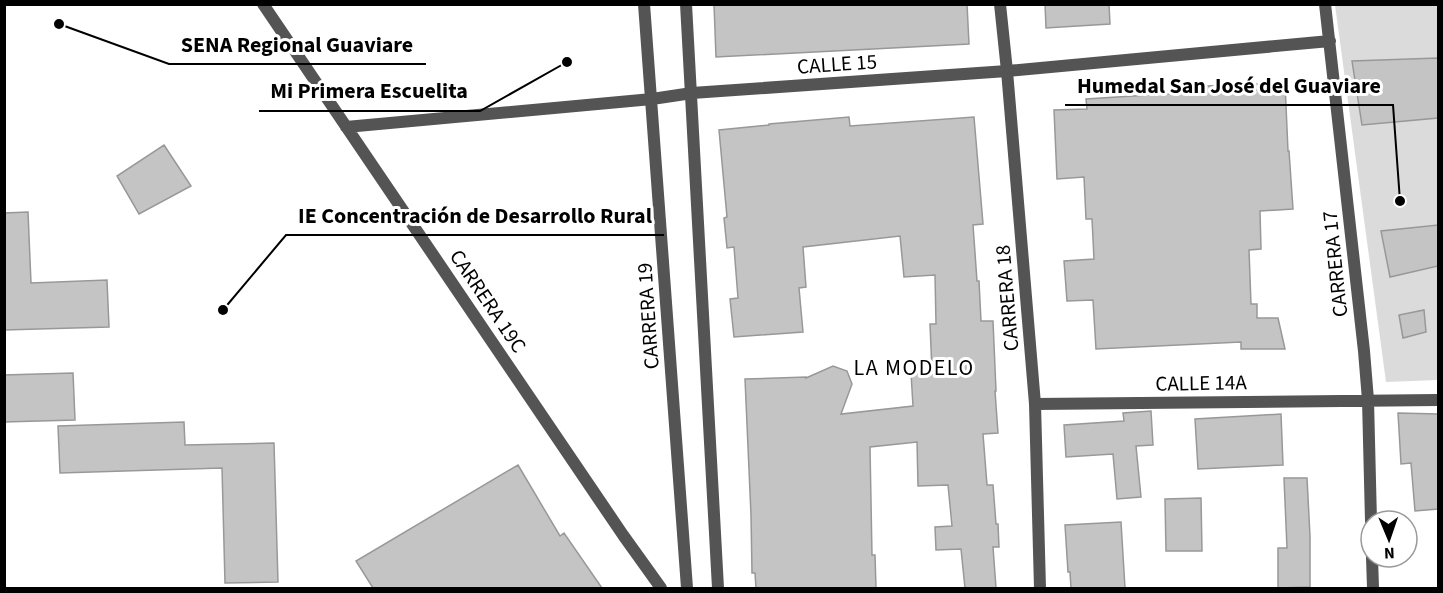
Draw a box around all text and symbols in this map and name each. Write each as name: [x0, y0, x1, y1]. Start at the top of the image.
callout: SENA Regional Guaviare: [169, 24, 426, 64]
text: SENA Regional Guaviare: [181, 29, 413, 61]
street label: CALLE 15: [796, 46, 878, 82]
callout: Humedal San José del Guaviare: [1065, 65, 1393, 105]
text: Humedal San José del Guaviare: [1077, 70, 1381, 102]
callout: Mi Primera Escuelita: [259, 71, 480, 111]
text: Mi Primera Escuelita: [270, 75, 468, 107]
callout: IE Concentración de Desarrollo Rural: [286, 195, 664, 235]
text: IE Concentración de Desarrollo Rural: [298, 200, 653, 232]
street label: CARRERA 17: [1315, 209, 1355, 319]
street label: CARRERA 19C: [442, 243, 534, 359]
street label: CARRERA 18: [987, 244, 1027, 352]
street label: CARRERA 19: [629, 262, 667, 370]
district label: LA MODELO: [853, 352, 975, 384]
street label: CALLE 14A: [1155, 367, 1248, 399]
north arrow: [1359, 509, 1419, 569]
text: N: [1384, 542, 1395, 564]

